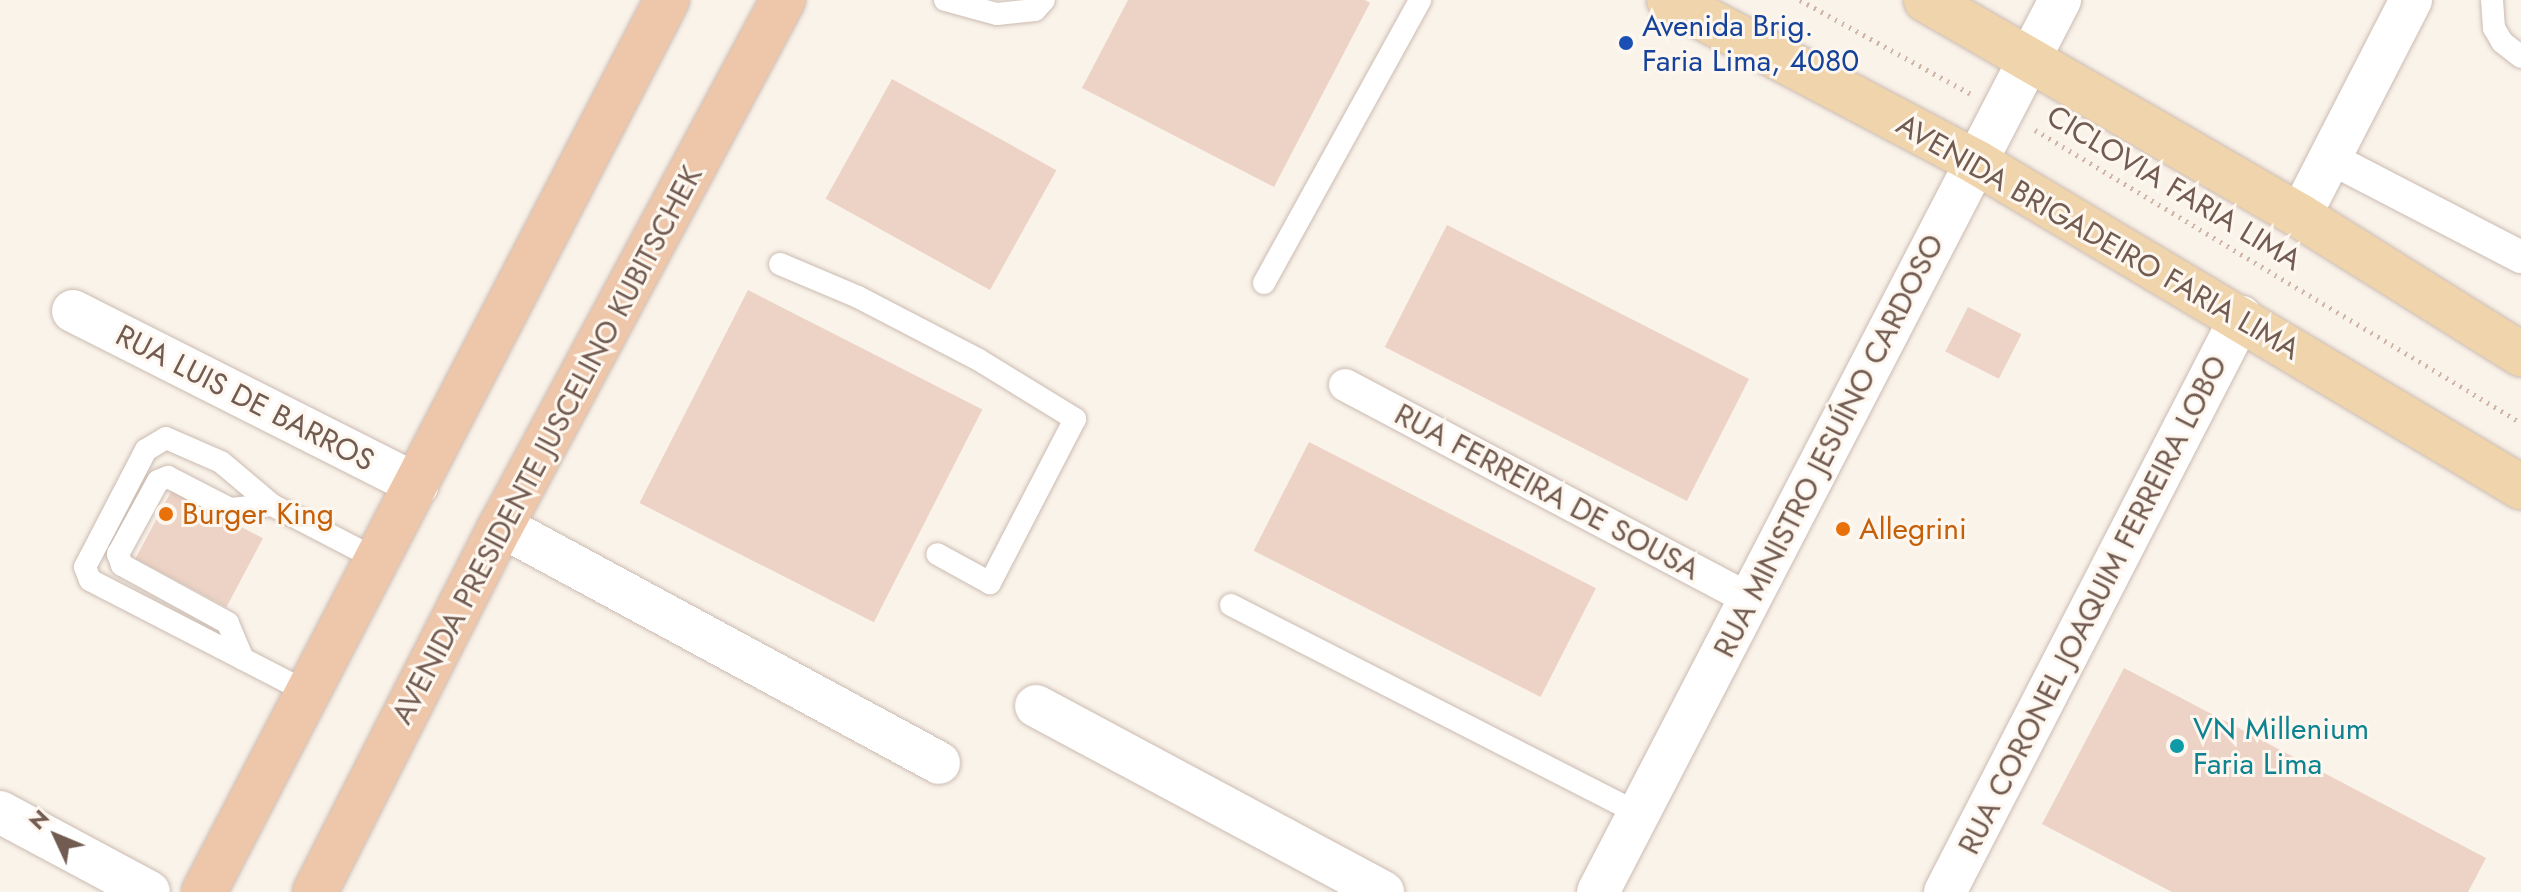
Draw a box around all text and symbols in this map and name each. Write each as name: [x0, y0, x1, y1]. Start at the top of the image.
place label: Avenida Brig. Faria Lima, 4080: [1642, 8, 1859, 78]
marker: Avenida Brig. Faria Lima, 4080: [1617, 34, 1635, 52]
street label: CICLOVIA FARIA LIMA: [2040, 98, 2308, 278]
street label: AVENIDA BRIGADEIRO FARIA LIMA: [1890, 107, 2306, 367]
street label: AVENIDA PRESIDENTE JUSCELINO KUBITSCHEK: [384, 160, 710, 730]
street label: RUA MINISTRO JESUÍNO CARDOSO: [1706, 229, 1952, 663]
street label: RUA LUIS DE BARROS: [110, 317, 380, 479]
street label: RUA CORONEL JOAQUIM FERREIRA LOBO: [1951, 350, 2235, 860]
street label: RUA FERREIRA DE SOUSA: [1388, 396, 1706, 588]
place label: Burger King: [182, 496, 334, 532]
marker: Burger King: [157, 505, 175, 523]
place label: Allegrini: [1859, 511, 1967, 547]
marker: Allegrini: [1834, 520, 1852, 538]
place label: VN Millenium Faria Lima: [2193, 711, 2369, 782]
marker: VN Millenium Faria Lima: [2168, 737, 2186, 755]
north arrow: [16, 796, 96, 876]
text: N: [21, 802, 56, 837]

